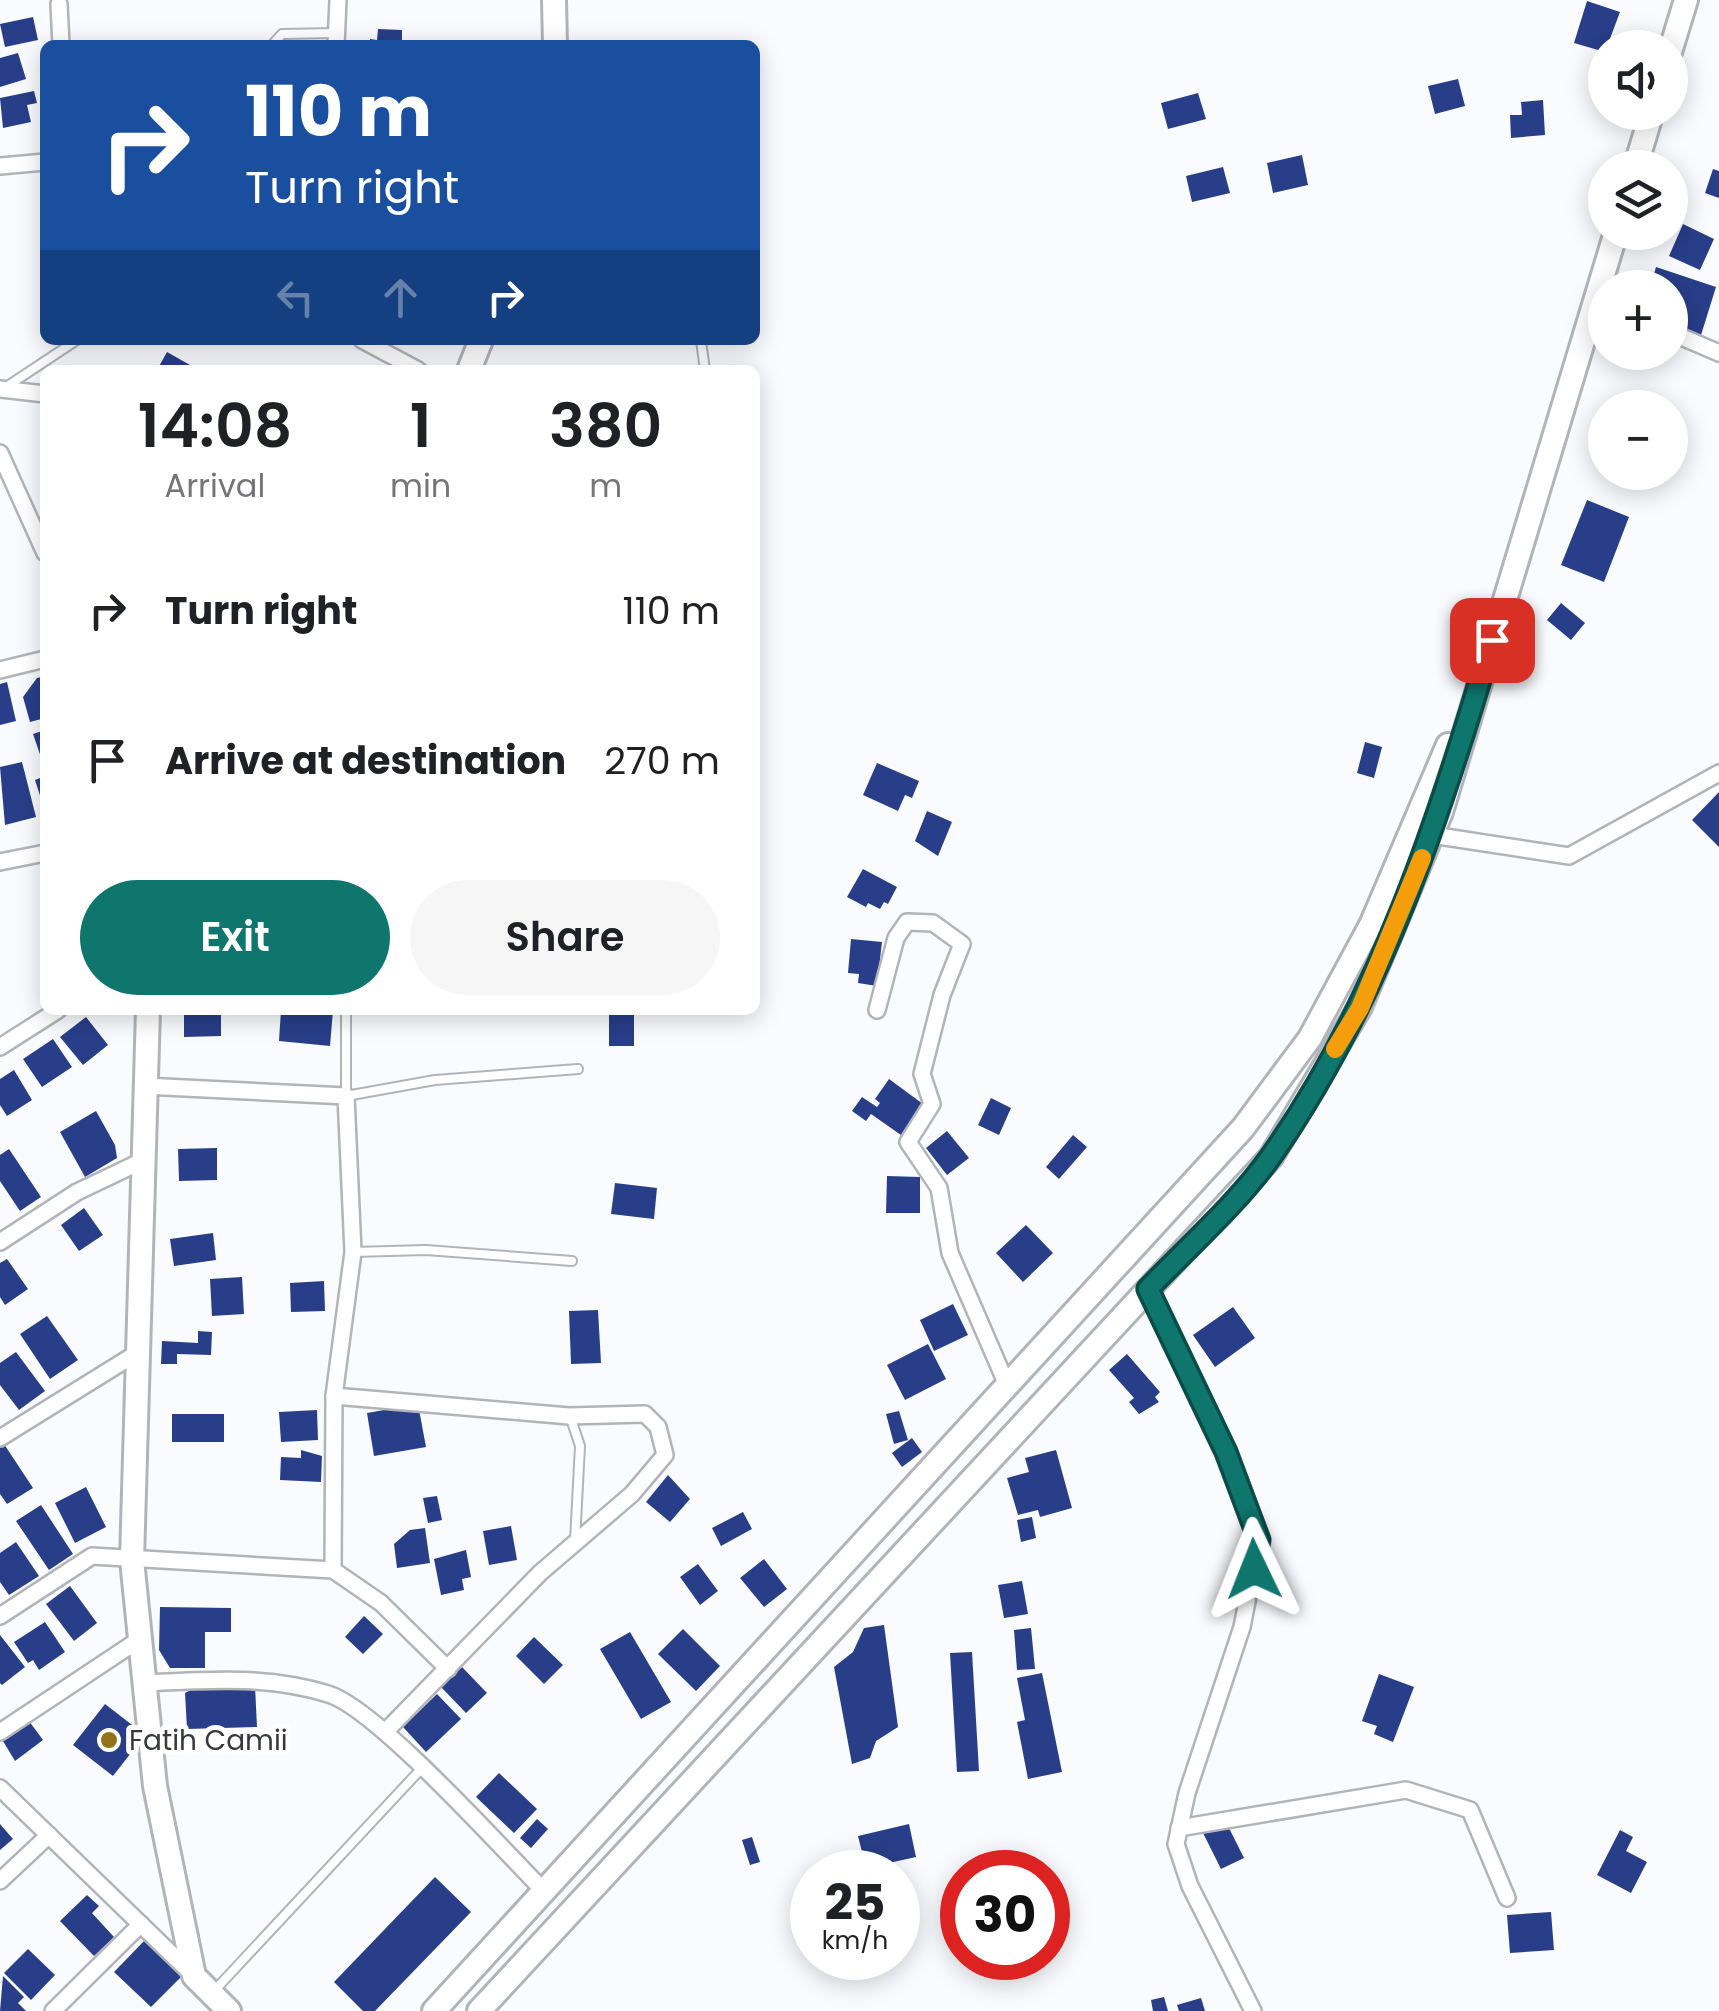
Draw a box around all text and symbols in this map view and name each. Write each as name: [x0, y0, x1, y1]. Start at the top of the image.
map controls: [1588, 30, 1688, 490]
button: sound: [1588, 30, 1688, 130]
text: 110 m: [245, 62, 432, 161]
icon: right: [80, 80, 210, 210]
button: layers: [1588, 150, 1688, 250]
text: Turn right: [245, 156, 459, 219]
icon: left: [268, 270, 323, 325]
icon: ahead: [373, 270, 428, 325]
icon: right: [478, 270, 533, 325]
button: +: [1588, 270, 1688, 370]
text: 14:08: [138, 384, 292, 468]
text: 1: [410, 384, 431, 468]
text: 380: [549, 384, 662, 468]
button: −: [1588, 390, 1688, 490]
text: Arrival: [165, 463, 265, 508]
text: min: [390, 463, 451, 508]
text: m: [589, 463, 622, 508]
icon: right: [80, 583, 135, 638]
text: Turn right: [165, 584, 357, 637]
text: 110 m: [623, 584, 720, 637]
pin: [1450, 598, 1535, 683]
icon: arrive: [1465, 613, 1520, 668]
icon: arrive: [80, 733, 135, 788]
text: Arrive at destination: [165, 734, 566, 787]
text: 270 m: [604, 734, 720, 787]
button: Exit: [80, 880, 390, 995]
button: Share: [410, 880, 720, 995]
position arrow: [1202, 1517, 1306, 1621]
place label: Fatih Camii: [129, 1721, 288, 1760]
marker: Fatih Camii: [98, 1729, 120, 1751]
speed limit sign: 30: [940, 1850, 1070, 1980]
text: 25: [824, 1867, 886, 1938]
text: km/h: [822, 1923, 888, 1958]

